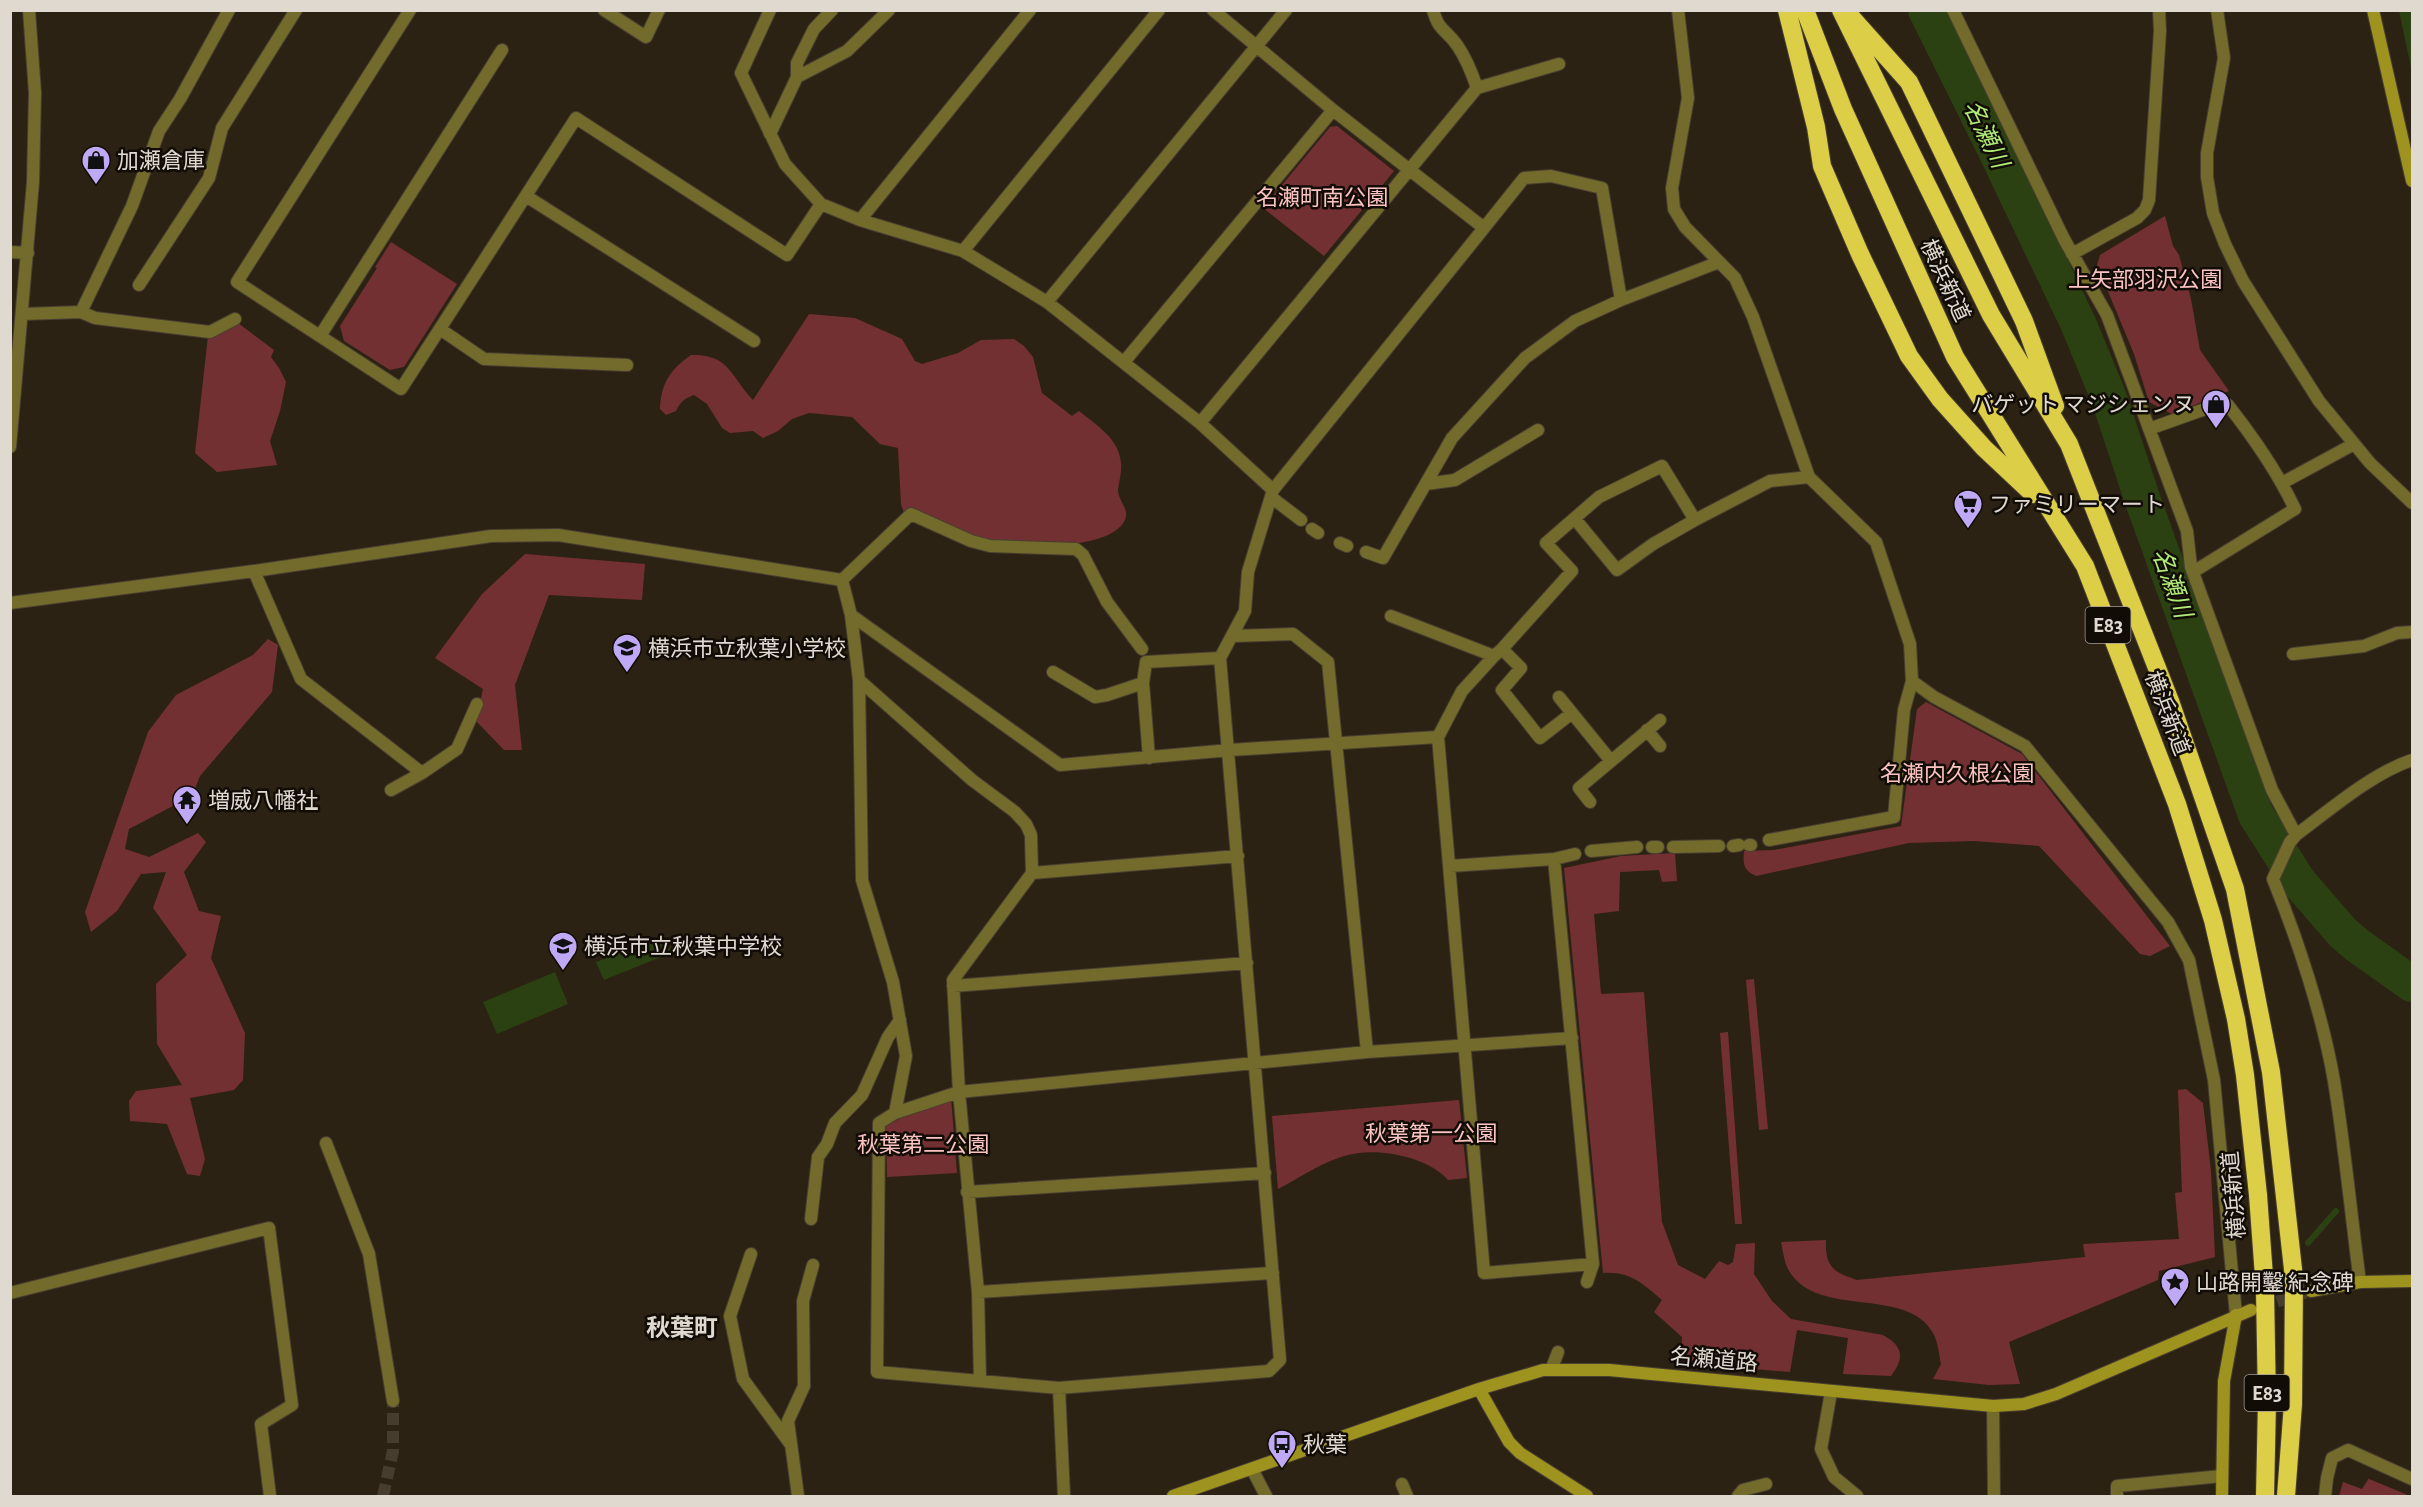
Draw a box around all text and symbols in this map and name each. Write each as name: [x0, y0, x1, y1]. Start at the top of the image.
water label: 名瀬川: [1959, 96, 2015, 175]
shop icon: 加瀬倉庫: [80, 144, 112, 186]
place label: 加瀬倉庫: [117, 149, 205, 172]
park label: 名瀬町南公園: [1256, 186, 1388, 209]
street label: 横浜新道: [1917, 235, 1975, 325]
park label: 上矢部羽沢公園: [2068, 268, 2222, 291]
shop icon: バゲット マジシェンヌ: [2200, 388, 2232, 430]
place label: バゲット マジシェンヌ: [1971, 393, 2195, 416]
supermarket icon: ファミリーマート: [1952, 488, 1984, 530]
place label: ファミリーマート: [1989, 494, 2165, 516]
water label: 名瀬川: [2147, 545, 2198, 624]
road number: E83: [2086, 607, 2130, 643]
school or university icon: 横浜市立秋葉小学校: [611, 632, 643, 674]
place label: 横浜市立秋葉小学校: [648, 637, 846, 660]
street label: 横浜新道: [2141, 668, 2194, 758]
park label: 名瀬内久根公園: [1880, 762, 2034, 785]
temple icon: 増威八幡社: [171, 784, 203, 826]
place label: 増威八幡社: [208, 789, 318, 812]
school or university icon: 横浜市立秋葉中学校: [547, 930, 579, 972]
place label: 横浜市立秋葉中学校: [584, 935, 782, 958]
park label: 秋葉第一公園: [1365, 1122, 1497, 1145]
park label: 秋葉第二公園: [857, 1133, 989, 1156]
street label: 横浜新道: [2218, 1150, 2249, 1240]
place icon: 山路開鑿 紀念碑: [2159, 1266, 2191, 1308]
place label: 山路開鑿 紀念碑: [2196, 1271, 2354, 1294]
district label: 秋葉町: [646, 1315, 718, 1341]
street label: 名瀬道路: [1669, 1344, 1759, 1375]
road number: E83: [2244, 1375, 2290, 1411]
bus stop icon: 秋葉: [1266, 1428, 1298, 1470]
place label: 秋葉: [1303, 1433, 1347, 1456]

